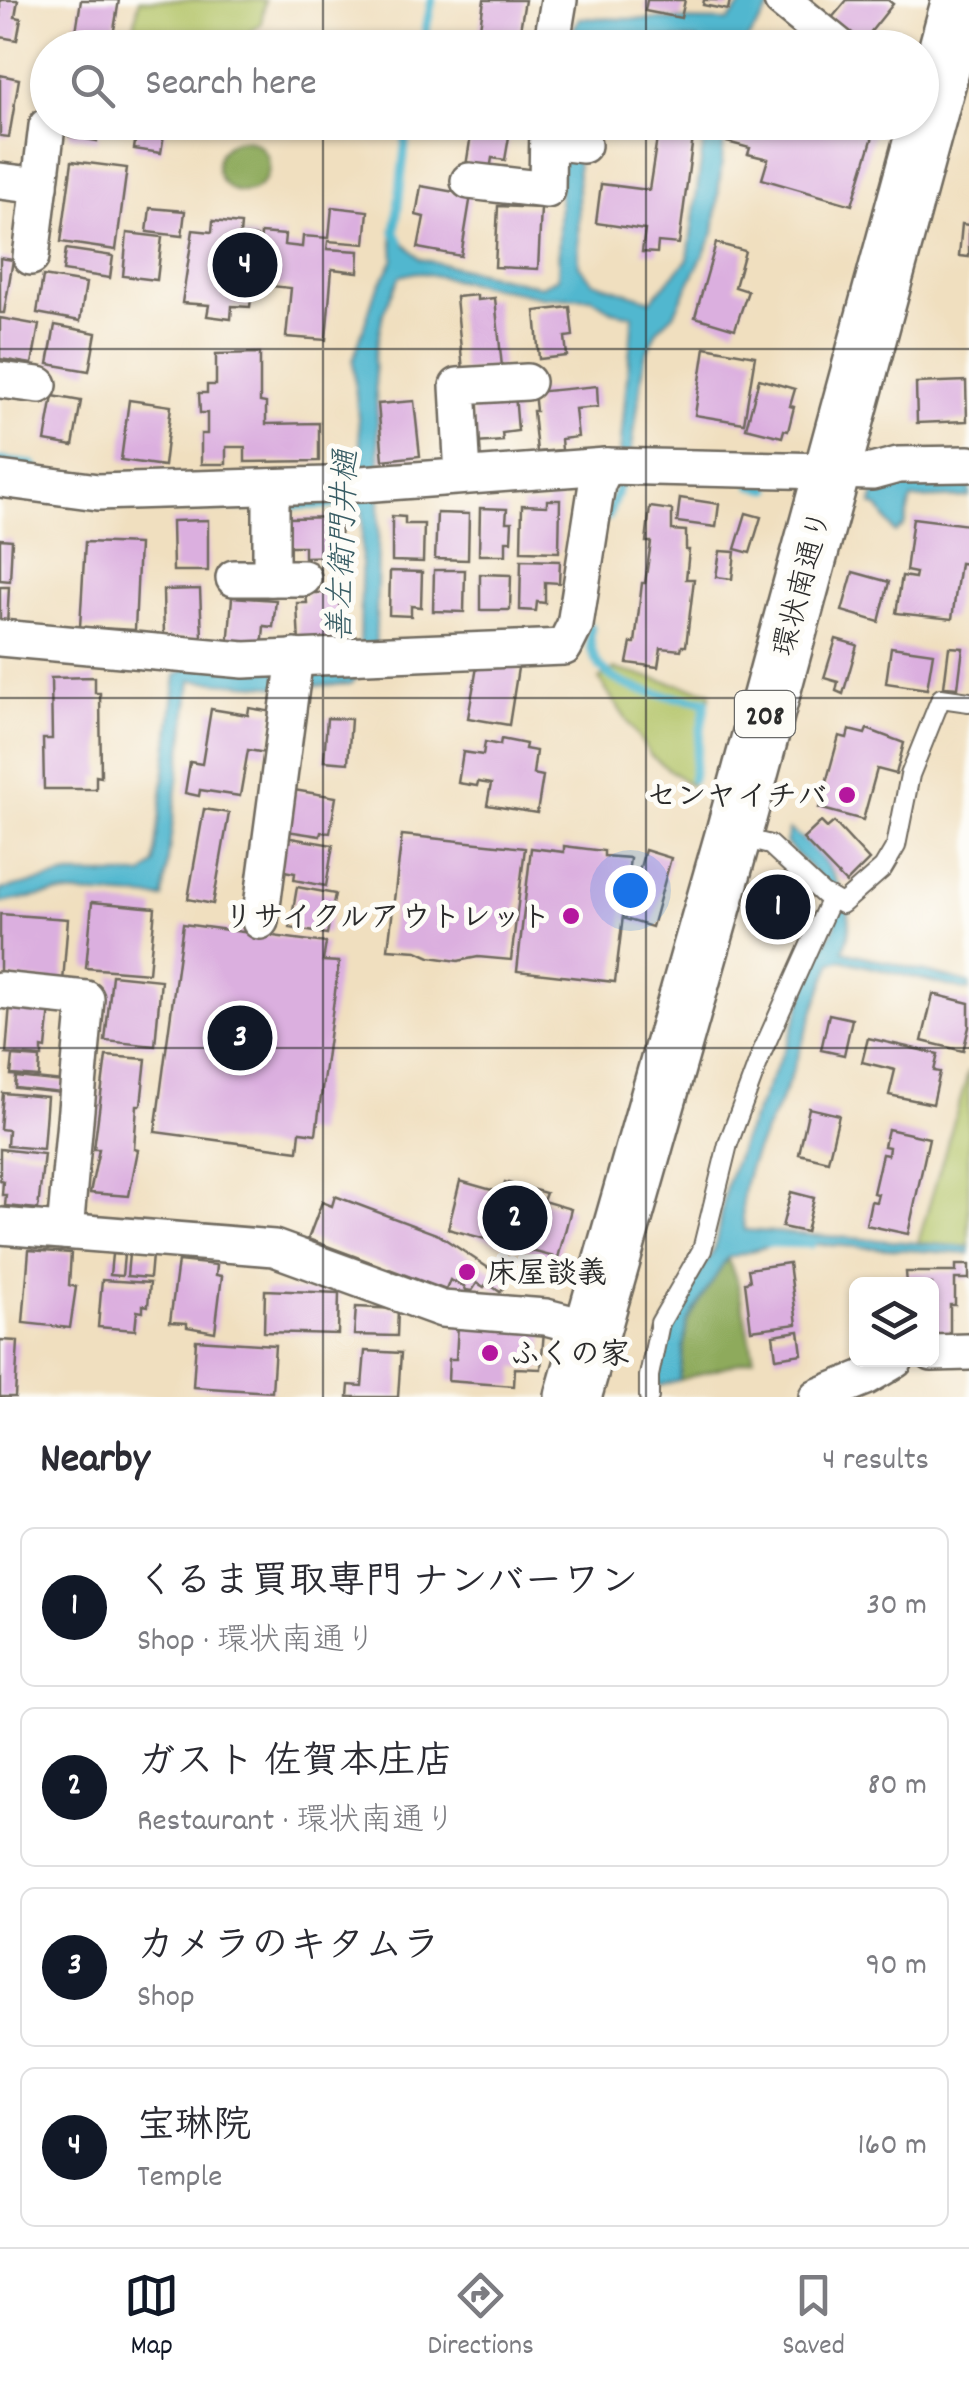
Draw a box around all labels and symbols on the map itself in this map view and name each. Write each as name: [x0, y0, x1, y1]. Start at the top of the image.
pin: 4: [212, 228, 278, 302]
water label: 善左衛門井樋: [320, 447, 372, 643]
street label: 環状南通り: [765, 506, 846, 662]
road number: 208: [735, 691, 795, 737]
place label: センヤイチバ: [646, 778, 827, 821]
marker: センヤイチバ: [836, 784, 858, 806]
your location: [605, 865, 656, 916]
pin: 1: [746, 870, 810, 944]
place label: リサイクルアウトレット: [223, 899, 551, 942]
marker: リサイクルアウトレット: [560, 905, 582, 927]
pin: 3: [208, 1000, 272, 1076]
pin: 2: [482, 1180, 548, 1256]
place label: 床屋談義: [487, 1255, 607, 1298]
marker: 床屋談義: [456, 1261, 478, 1283]
place label: ふくの家: [510, 1336, 630, 1379]
marker: ふくの家: [479, 1342, 501, 1364]

